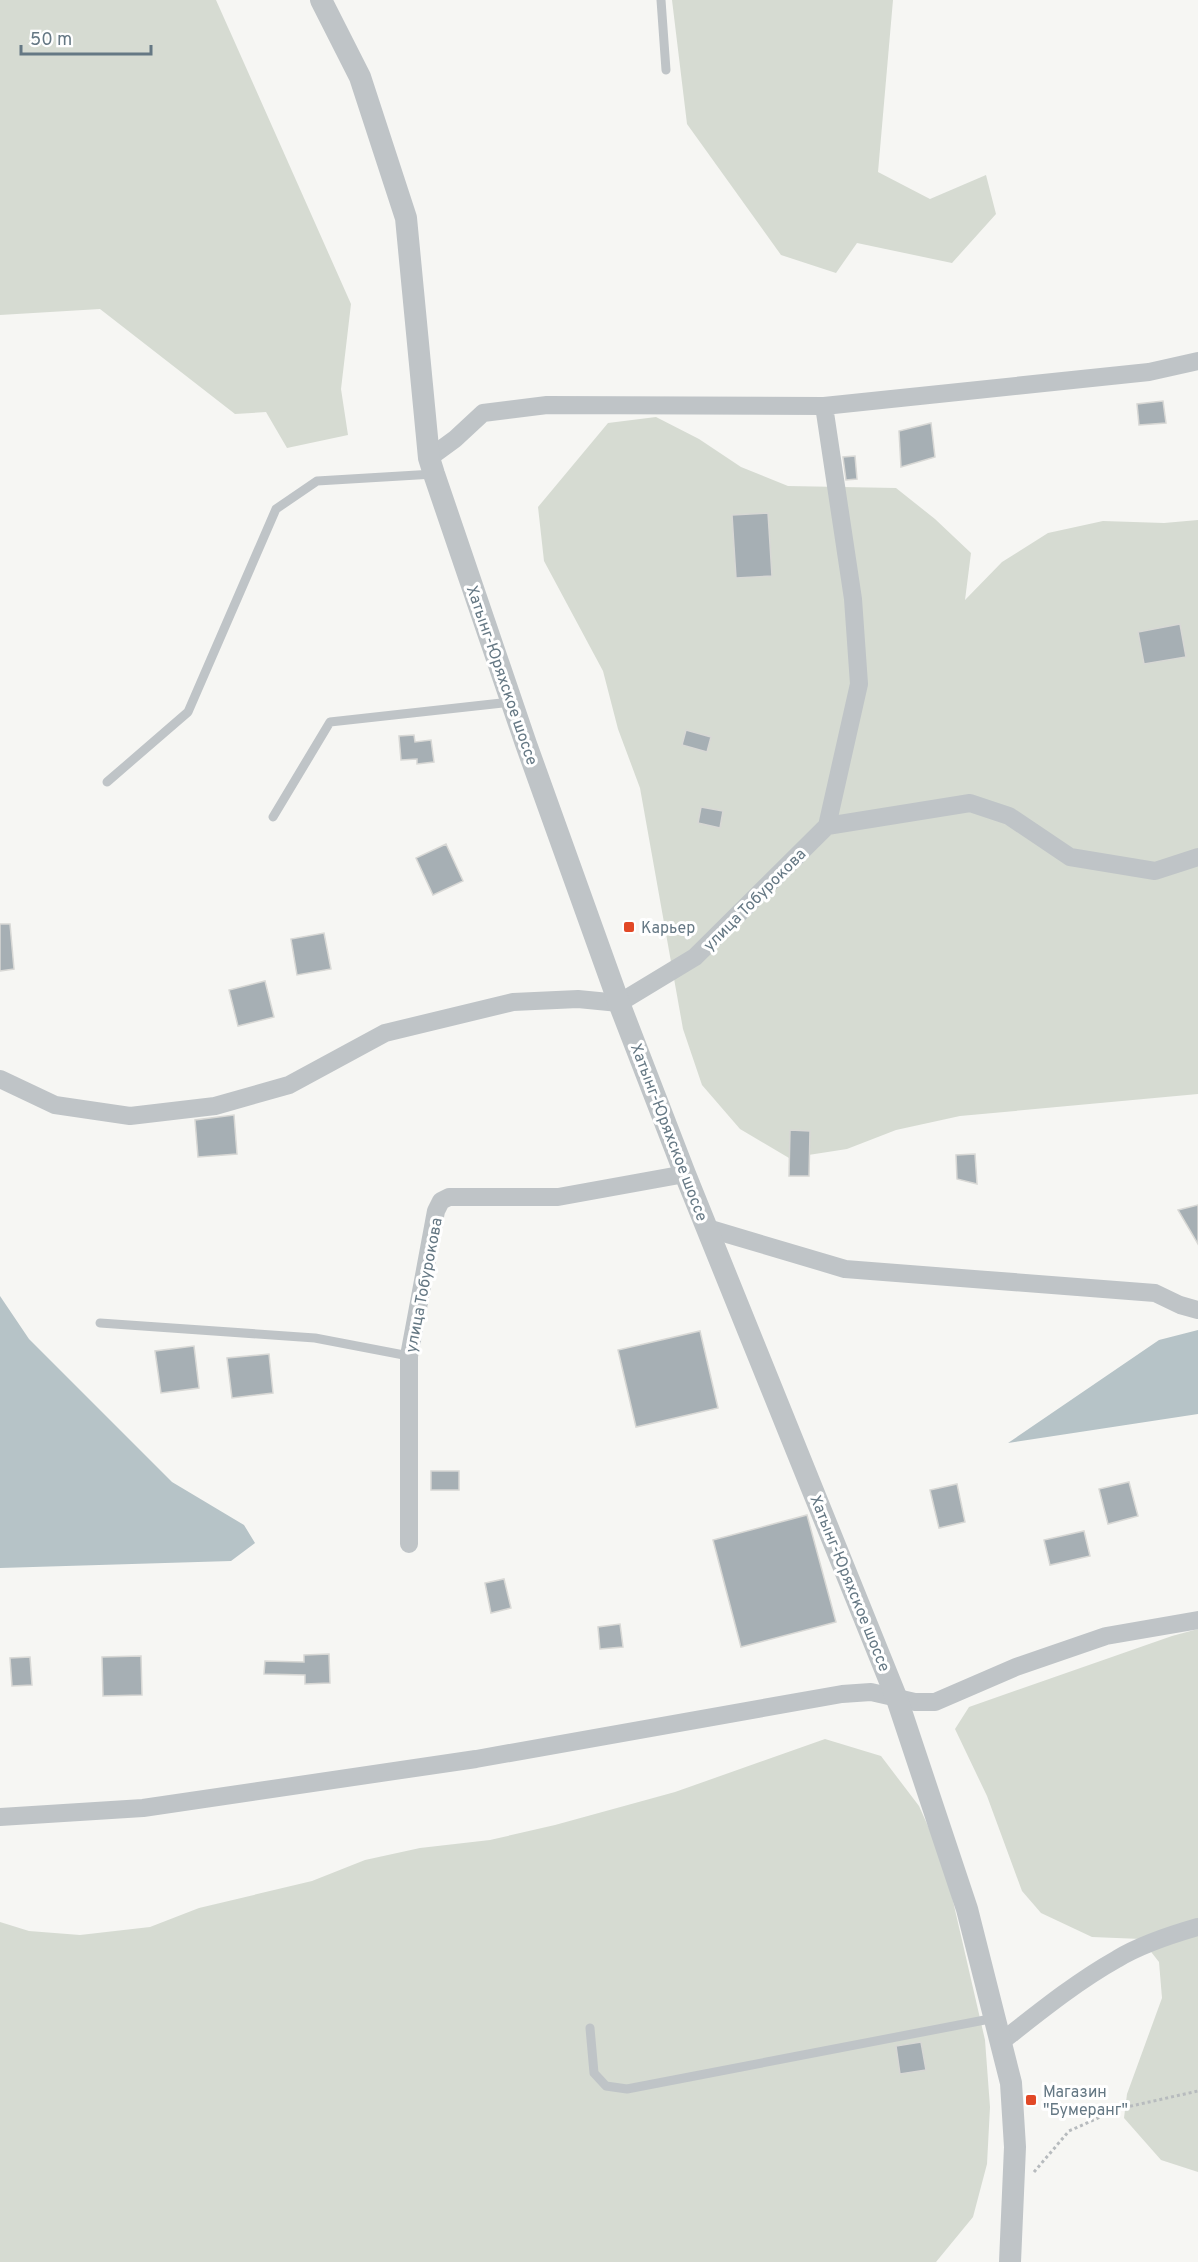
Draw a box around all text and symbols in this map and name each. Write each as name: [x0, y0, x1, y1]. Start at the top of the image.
scale bar: [21, 18, 152, 56]
text: 50 m: [30, 29, 72, 52]
street label: Хатынг-Юряхское шоссе: [461, 583, 541, 768]
street label: улица Тобурокова: [700, 845, 811, 956]
place label: Карьер: [641, 919, 695, 939]
marker: Карьер: [622, 920, 636, 934]
street label: Хатынг-Юряхское шоссе: [625, 1041, 711, 1224]
street label: улица Тобурокова: [402, 1216, 448, 1355]
street label: Хатынг-Юряхское шоссе: [805, 1493, 894, 1675]
place label: Магазин "Бумеранг": [1043, 2083, 1128, 2121]
marker: Магазин "Бумеранг": [1024, 2093, 1038, 2107]

